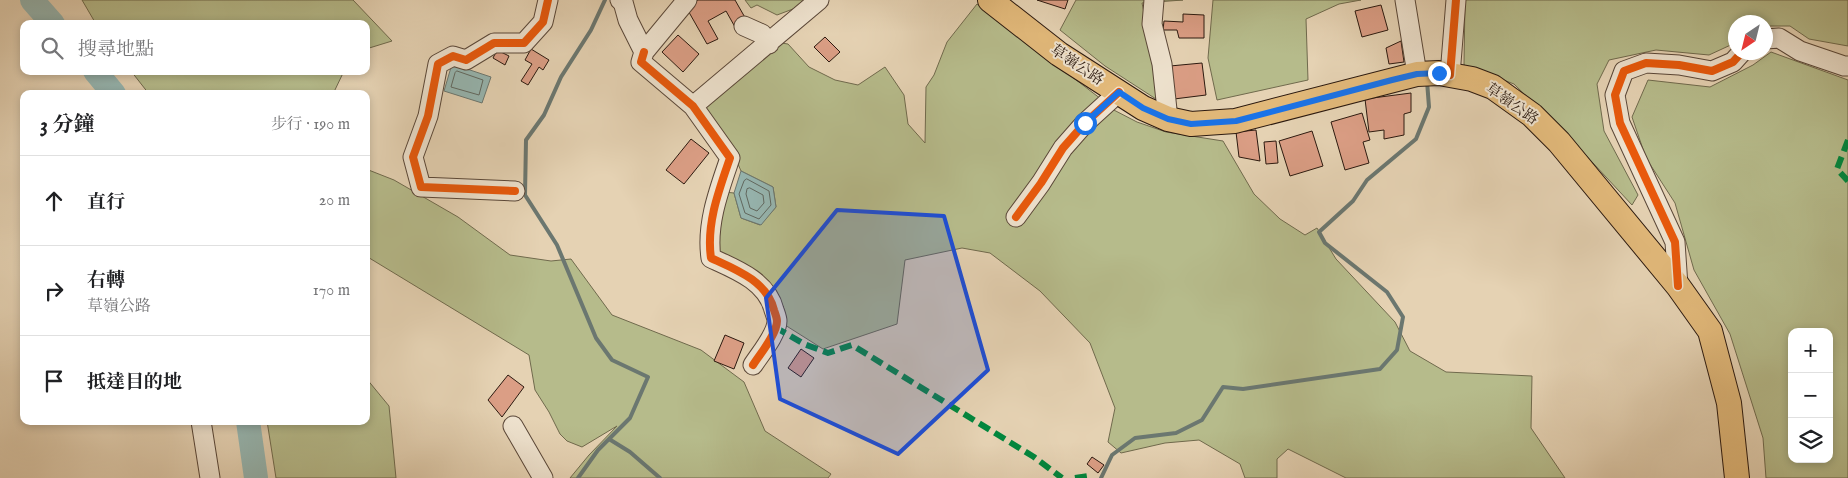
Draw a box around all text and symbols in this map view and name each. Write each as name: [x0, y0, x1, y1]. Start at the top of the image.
north arrow: [1728, 15, 1773, 60]
search box: [20, 20, 370, 75]
icon: search: [38, 34, 66, 62]
text: 搜尋地點: [78, 38, 154, 62]
street label: 草嶺公路: [1047, 40, 1107, 90]
route end: [1428, 62, 1451, 85]
street label: 草嶺公路: [1482, 79, 1542, 129]
text: 3 分鐘: [40, 112, 94, 139]
route start: [1074, 112, 1097, 135]
text: 步行 · 190 m: [271, 115, 350, 135]
icon: ahead: [40, 187, 68, 215]
text: 直行: [87, 191, 125, 215]
text: 20 m: [319, 191, 350, 211]
text: 右轉: [87, 269, 125, 293]
icon: right: [40, 277, 68, 305]
text: 170 m: [313, 281, 350, 301]
text: 草嶺公路: [87, 297, 151, 317]
map controls: [1788, 328, 1833, 463]
button: +: [1788, 328, 1833, 373]
icon: arrive: [40, 367, 68, 395]
text: 抵達目的地: [87, 371, 182, 395]
button: −: [1788, 373, 1833, 418]
button: layers: [1788, 418, 1833, 463]

